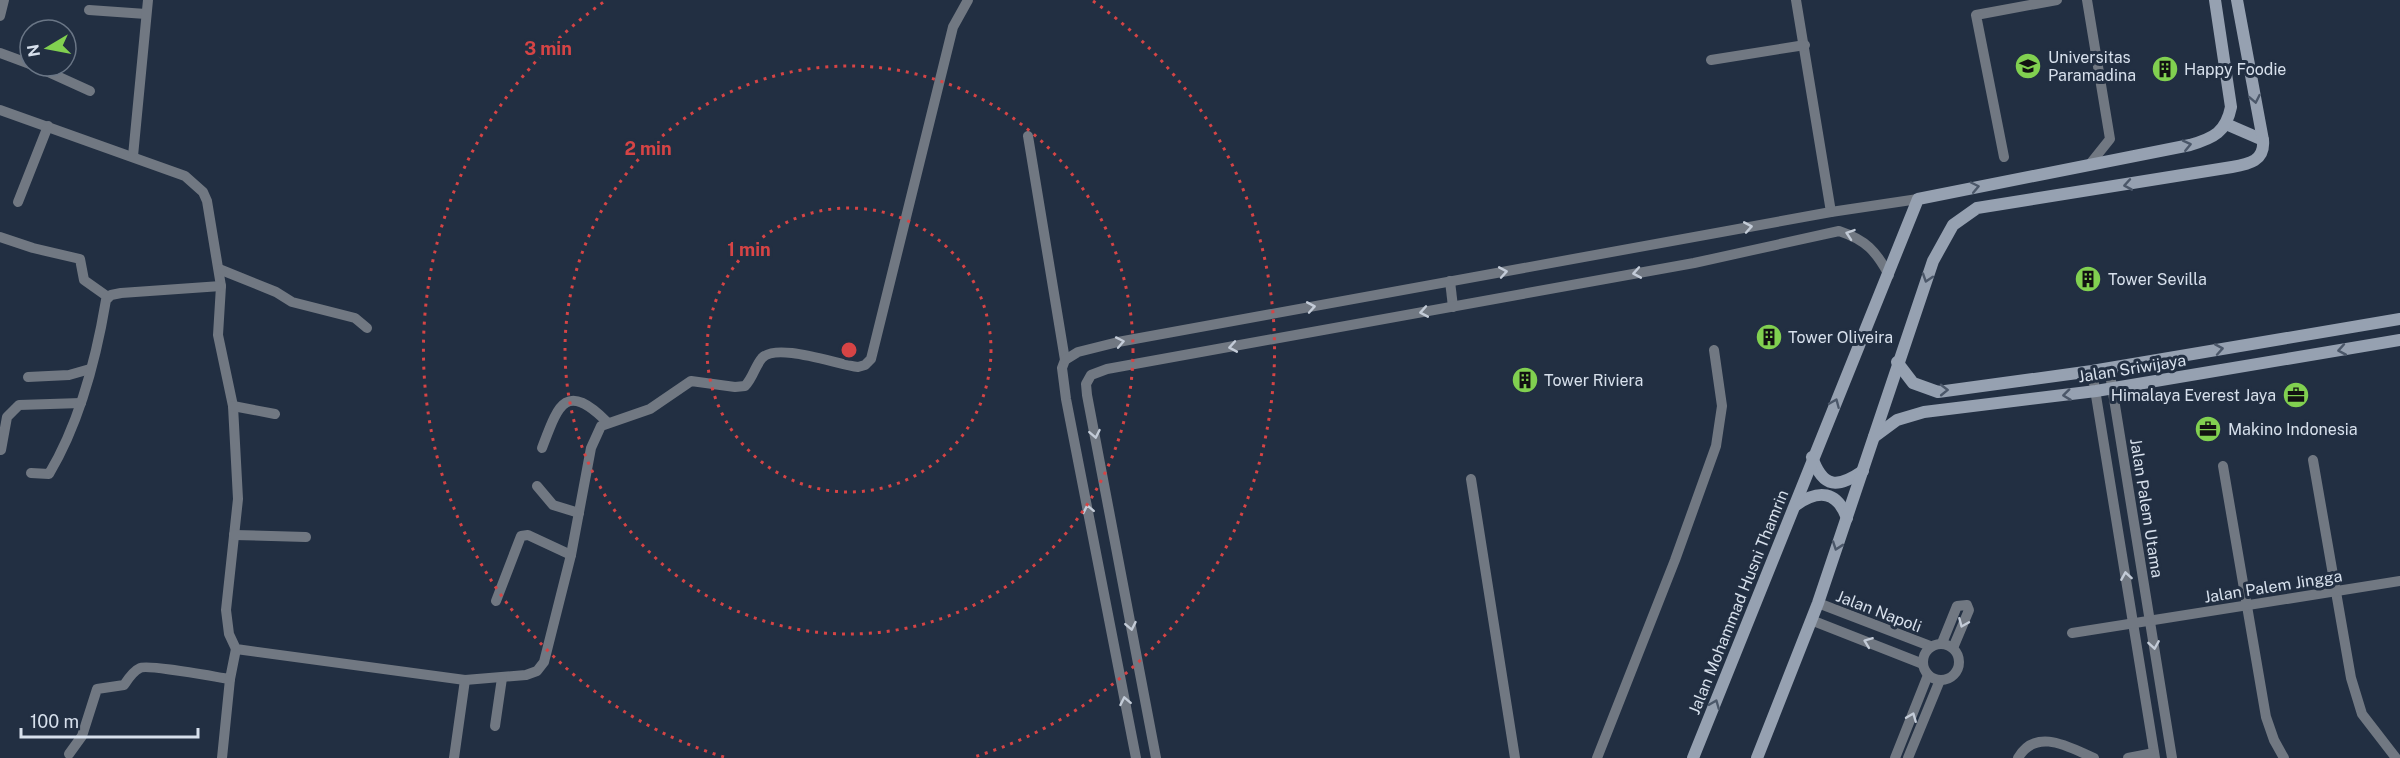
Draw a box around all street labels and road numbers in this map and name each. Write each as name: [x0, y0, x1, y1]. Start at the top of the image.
street label: Jalan Sriwijaya: [2077, 351, 2187, 386]
street label: Jalan Palem Utama: [2126, 437, 2167, 579]
street label: Jalan Mohammad Husni Thamrin: [1685, 487, 1792, 717]
street label: Jalan Palem Jingga: [2203, 566, 2344, 607]
street label: Jalan Napoli: [1833, 586, 1924, 636]

